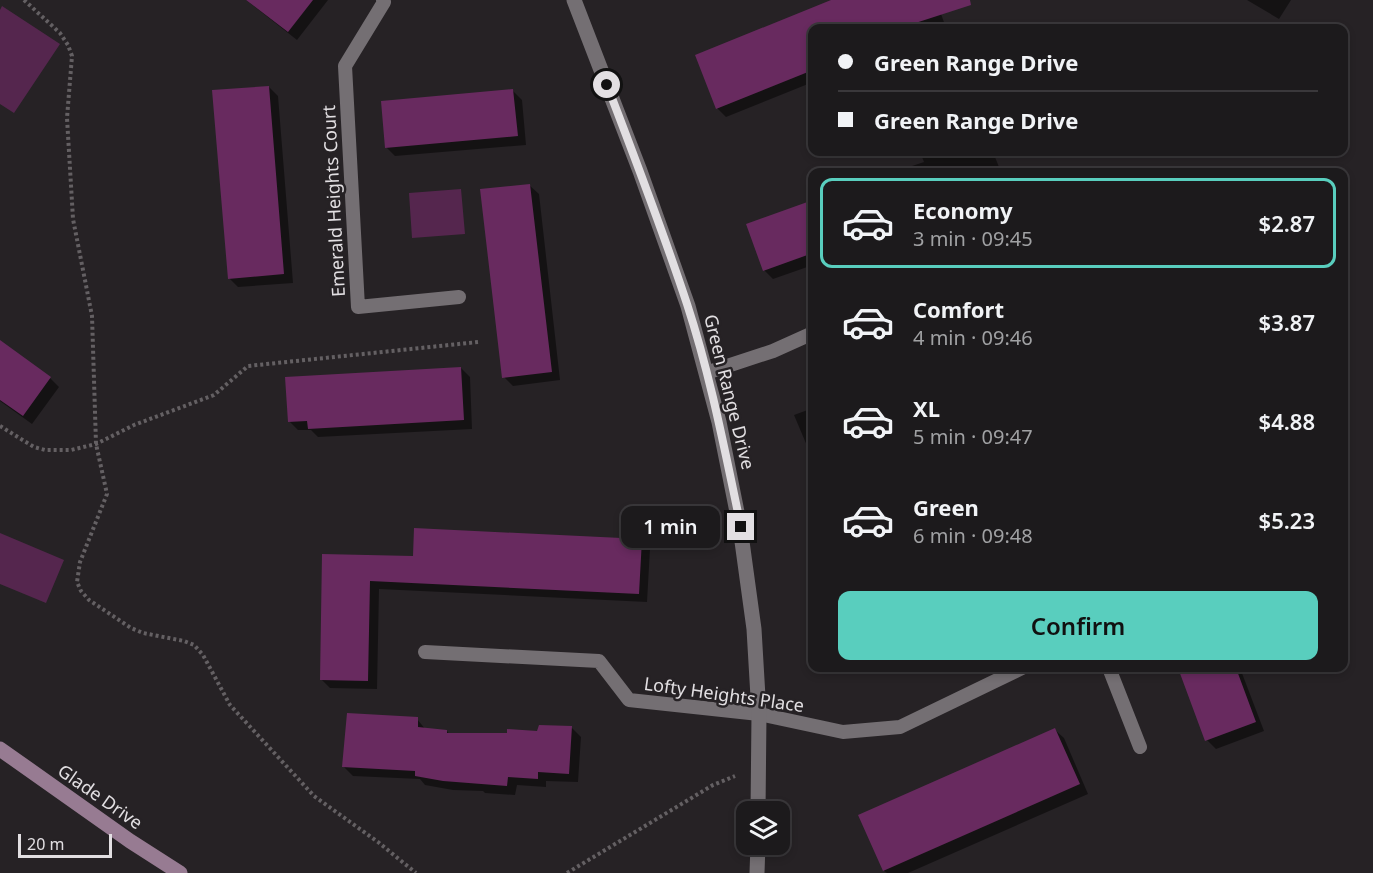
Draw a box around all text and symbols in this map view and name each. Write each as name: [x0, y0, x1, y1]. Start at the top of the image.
text: Green Range Drive: [874, 47, 1079, 77]
route start: [593, 71, 620, 98]
street label: Emerald Heights Court: [316, 104, 350, 298]
text: Green Range Drive: [874, 105, 1079, 135]
text: Economy: [913, 195, 1012, 225]
icon: car: [841, 196, 895, 250]
text: $2.87: [1259, 208, 1315, 238]
text: 3 min · 09:45: [913, 225, 1033, 252]
text: Comfort: [913, 294, 1004, 324]
icon: car: [841, 295, 895, 349]
text: $3.87: [1259, 307, 1315, 337]
street label: Green Range Drive: [699, 312, 761, 472]
text: 4 min · 09:46: [913, 324, 1033, 351]
text: XL: [913, 393, 940, 423]
icon: car: [841, 394, 895, 448]
text: $4.88: [1259, 406, 1315, 436]
text: 5 min · 09:47: [913, 423, 1033, 450]
text: Green: [913, 492, 979, 522]
icon: car: [841, 493, 895, 547]
text: $5.23: [1259, 505, 1315, 535]
callout: 1 min: [621, 506, 720, 548]
text: 1 min: [643, 513, 698, 540]
route end: [727, 513, 754, 540]
text: 6 min · 09:48: [913, 522, 1033, 549]
button: Confirm: [838, 591, 1318, 660]
street label: Lofty Heights Place: [643, 671, 806, 717]
street label: Glade Drive: [53, 758, 148, 834]
map controls: [736, 801, 790, 855]
button: layers: [736, 801, 790, 855]
scale bar: [18, 831, 112, 858]
text: 20 m: [27, 833, 64, 855]

